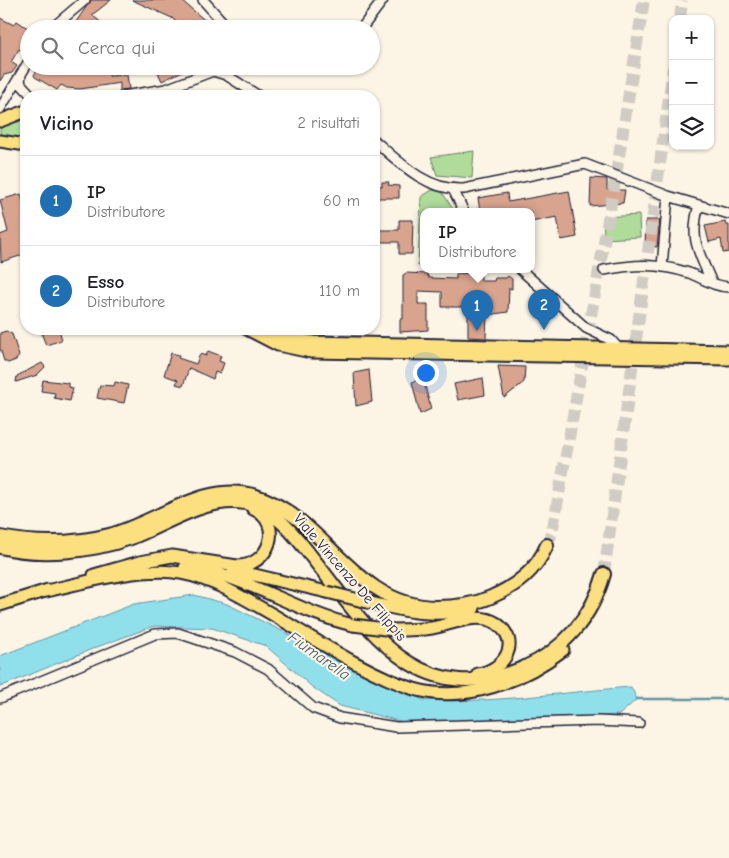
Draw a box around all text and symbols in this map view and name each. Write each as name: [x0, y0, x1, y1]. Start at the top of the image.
map controls: [669, 15, 714, 150]
button: +: [669, 15, 714, 60]
search box: [20, 20, 380, 75]
icon: search: [38, 34, 66, 62]
text: Cerca qui: [78, 37, 155, 59]
button: −: [669, 60, 714, 105]
button: layers: [669, 105, 714, 150]
text: Vicino: [40, 111, 94, 135]
text: 2 risultati: [297, 114, 360, 132]
text: IP: [87, 181, 105, 203]
text: 1: [53, 192, 59, 210]
text: 60 m: [323, 192, 360, 210]
text: Distributore: [87, 203, 165, 221]
popup: [420, 208, 535, 273]
text: IP: [438, 221, 457, 243]
text: Distributore: [438, 243, 517, 261]
text: Esso: [87, 271, 124, 293]
text: 2: [52, 282, 60, 300]
text: 110 m: [319, 282, 360, 300]
pin: 2: [528, 289, 560, 330]
pin: 1: [461, 290, 493, 331]
text: Distributore: [87, 293, 165, 311]
your location: [413, 360, 439, 386]
street label: Viale Vincenzo De Filippis: [290, 510, 410, 644]
water label: Fiumarella: [284, 628, 354, 684]

